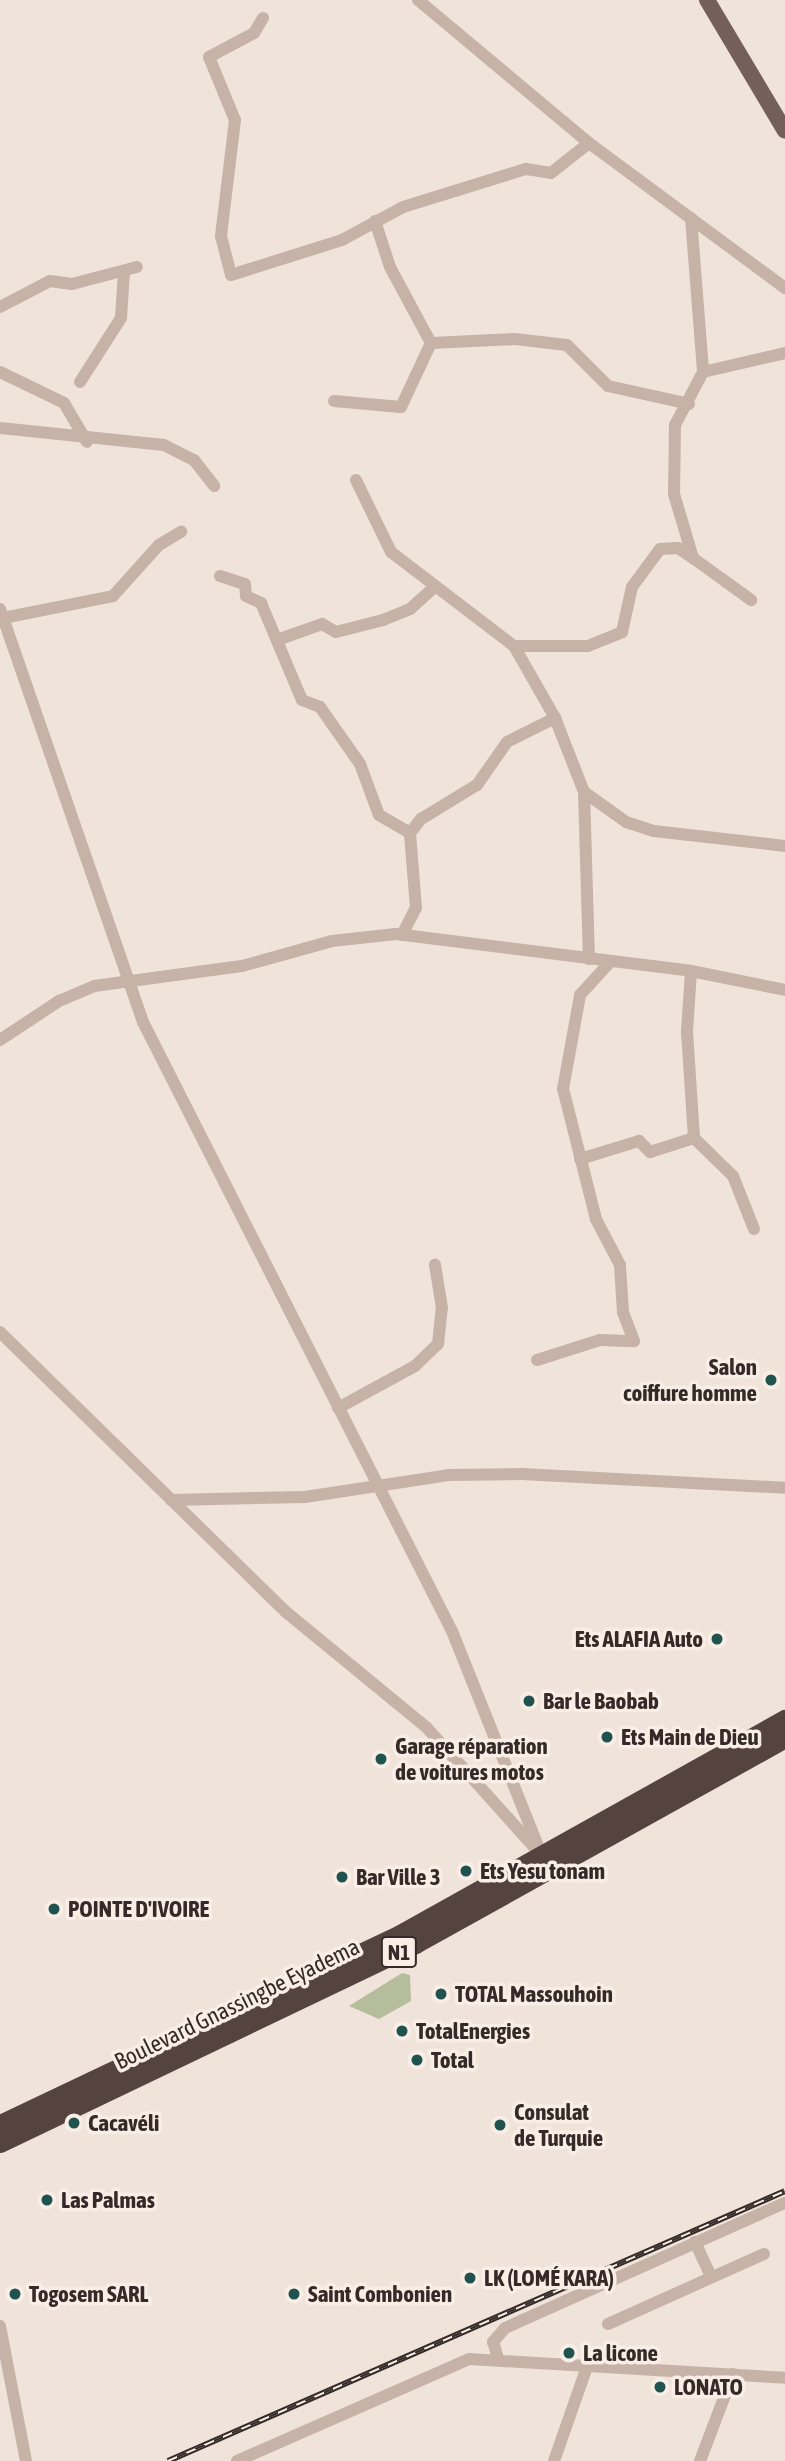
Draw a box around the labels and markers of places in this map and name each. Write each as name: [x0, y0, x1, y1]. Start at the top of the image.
place label: Salon coiffure homme: [623, 1353, 757, 1407]
marker: Salon coiffure homme: [763, 1372, 779, 1388]
place label: Ets ALAFIA Auto: [575, 1625, 703, 1653]
marker: Ets ALAFIA Auto: [709, 1631, 725, 1647]
place label: Bar le Baobab: [543, 1687, 659, 1715]
marker: Bar le Baobab: [521, 1693, 537, 1709]
place label: Ets Main de Dieu: [621, 1723, 759, 1751]
marker: Ets Main de Dieu: [599, 1729, 615, 1745]
place label: Garage réparation de voitures motos: [395, 1732, 548, 1786]
marker: Garage réparation de voitures motos: [373, 1751, 389, 1767]
place label: Ets Yesu tonam: [480, 1857, 605, 1885]
place label: Bar Ville 3: [356, 1863, 440, 1891]
marker: Ets Yesu tonam: [458, 1863, 474, 1879]
marker: Bar Ville 3: [334, 1869, 350, 1885]
place label: POINTE D'IVOIRE: [68, 1895, 209, 1923]
marker: POINTE D'IVOIRE: [46, 1901, 62, 1917]
place label: TOTAL Massouhoin: [455, 1980, 613, 2008]
marker: TOTAL Massouhoin: [433, 1986, 449, 2002]
place label: TotalEnergies: [416, 2017, 530, 2045]
marker: TotalEnergies: [394, 2023, 410, 2039]
place label: Total: [431, 2046, 474, 2074]
marker: Total: [409, 2052, 425, 2068]
place label: Consulat de Turquie: [514, 2098, 603, 2152]
place label: Cacavéli: [88, 2109, 159, 2137]
marker: Cacavéli: [66, 2115, 82, 2131]
marker: Consulat de Turquie: [492, 2117, 508, 2133]
place label: Las Palmas: [61, 2186, 155, 2214]
marker: Las Palmas: [39, 2192, 55, 2208]
place label: LK (LOMÉ KARA): [484, 2264, 614, 2292]
marker: LK (LOMÉ KARA): [462, 2270, 478, 2286]
place label: Togosem SARL: [29, 2280, 148, 2308]
place label: Saint Combonien: [308, 2280, 452, 2308]
marker: Togosem SARL: [7, 2286, 23, 2302]
marker: Saint Combonien: [286, 2286, 302, 2302]
place label: La licone: [583, 2339, 658, 2367]
marker: La licone: [561, 2345, 577, 2361]
place label: LONATO: [674, 2373, 743, 2401]
marker: LONATO: [652, 2379, 668, 2395]

